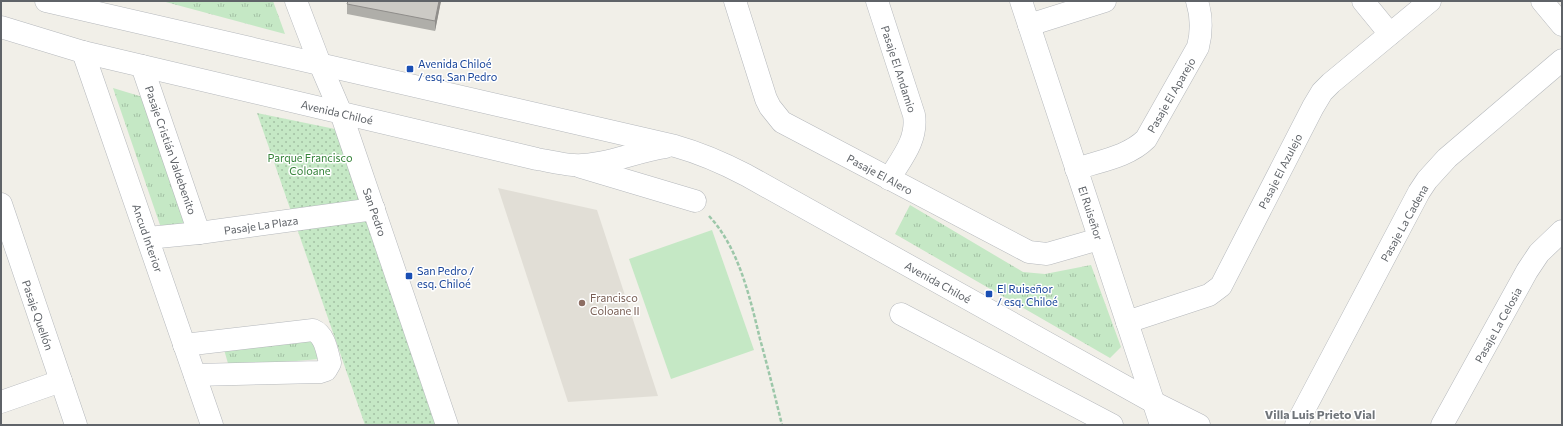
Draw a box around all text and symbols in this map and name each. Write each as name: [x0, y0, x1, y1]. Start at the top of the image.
street label: Pasaje El Andamio: [879, 24, 919, 114]
street label: Pasaje El Aparejo: [1144, 55, 1198, 135]
place label: Avenida Chiloé / esq. San Pedro: [418, 57, 498, 83]
marker: Avenida Chiloé / esq. San Pedro: [405, 64, 415, 74]
street label: Pasaje Cristián Valdebenito: [143, 84, 199, 217]
street label: Avenida Chiloé: [300, 97, 375, 127]
street label: Pasaje El Azulejo: [1255, 131, 1305, 211]
park label: Parque Francisco Coloane: [267, 151, 353, 177]
street label: Pasaje El Alero: [845, 151, 915, 197]
street label: Pasaje La Cadena: [1378, 182, 1430, 264]
street label: El Ruiseñor: [1076, 184, 1106, 242]
street label: San Pedro: [361, 186, 389, 238]
street label: Ancud Interior: [130, 202, 166, 275]
street label: Pasaje La Plaza: [223, 213, 299, 237]
street label: Avenida Chiloé: [903, 258, 974, 306]
place label: San Pedro / esq. Chiloé: [417, 264, 474, 290]
marker: San Pedro / esq. Chiloé: [404, 271, 414, 281]
street label: Pasaje Quellón: [20, 278, 56, 352]
place label: El Ruiseñor / esq. Chiloé: [997, 282, 1058, 308]
street label: Pasaje La Celosia: [1472, 285, 1524, 365]
marker: El Ruiseñor / esq. Chiloé: [984, 289, 994, 299]
place label: Francisco Coloane II: [590, 291, 640, 317]
marker: Francisco Coloane II: [577, 298, 587, 308]
district label: Villa Luis Prieto Vial: [1265, 407, 1375, 421]

